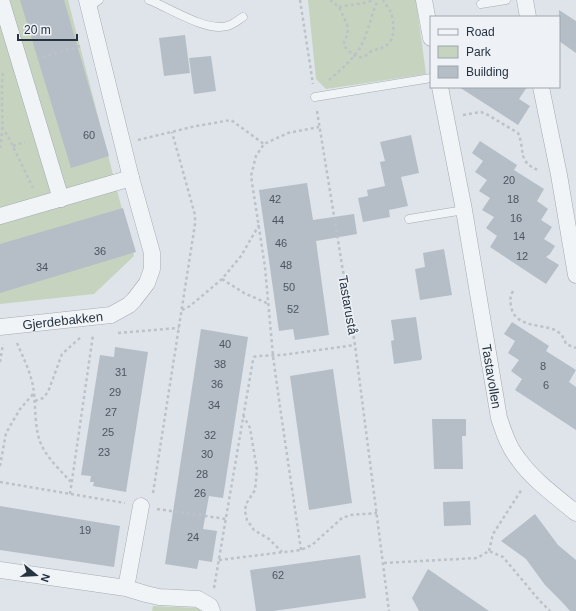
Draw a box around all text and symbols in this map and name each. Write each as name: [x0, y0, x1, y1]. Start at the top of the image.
scale bar: [18, 16, 77, 42]
legend: [430, 16, 560, 88]
text: 20 m: [24, 23, 51, 37]
text: Road: [466, 25, 495, 39]
text: Park: [466, 45, 492, 59]
text: Building: [466, 65, 509, 79]
house number: 60: [83, 129, 95, 141]
house number: 20: [503, 174, 515, 186]
house number: 42: [269, 193, 281, 205]
house number: 18: [507, 193, 519, 205]
house number: 16: [510, 212, 522, 224]
house number: 44: [272, 214, 284, 226]
house number: 14: [513, 230, 525, 242]
house number: 46: [275, 237, 287, 249]
house number: 36: [94, 245, 106, 257]
house number: 12: [516, 250, 528, 262]
house number: 48: [280, 259, 292, 271]
house number: 34: [36, 261, 48, 273]
street label: Tastarustå: [335, 274, 361, 337]
house number: 50: [283, 281, 295, 293]
house number: 52: [287, 303, 299, 315]
street label: Gjerdebakken: [22, 308, 104, 332]
house number: 40: [219, 338, 231, 350]
street label: Tastavollen: [479, 343, 505, 410]
house number: 38: [214, 358, 226, 370]
house number: 8: [540, 360, 546, 372]
house number: 31: [115, 366, 127, 378]
house number: 36: [211, 378, 223, 390]
house number: 6: [543, 379, 549, 391]
house number: 29: [109, 386, 121, 398]
house number: 34: [208, 399, 220, 411]
house number: 27: [105, 406, 117, 418]
house number: 25: [102, 426, 114, 438]
house number: 32: [204, 429, 216, 441]
house number: 23: [98, 446, 110, 458]
house number: 30: [201, 448, 213, 460]
house number: 28: [196, 468, 208, 480]
house number: 26: [194, 487, 206, 499]
house number: 19: [79, 524, 91, 536]
house number: 24: [187, 531, 199, 543]
north arrow: [16, 555, 56, 595]
house number: 62: [272, 569, 284, 581]
text: N: [39, 572, 52, 584]

